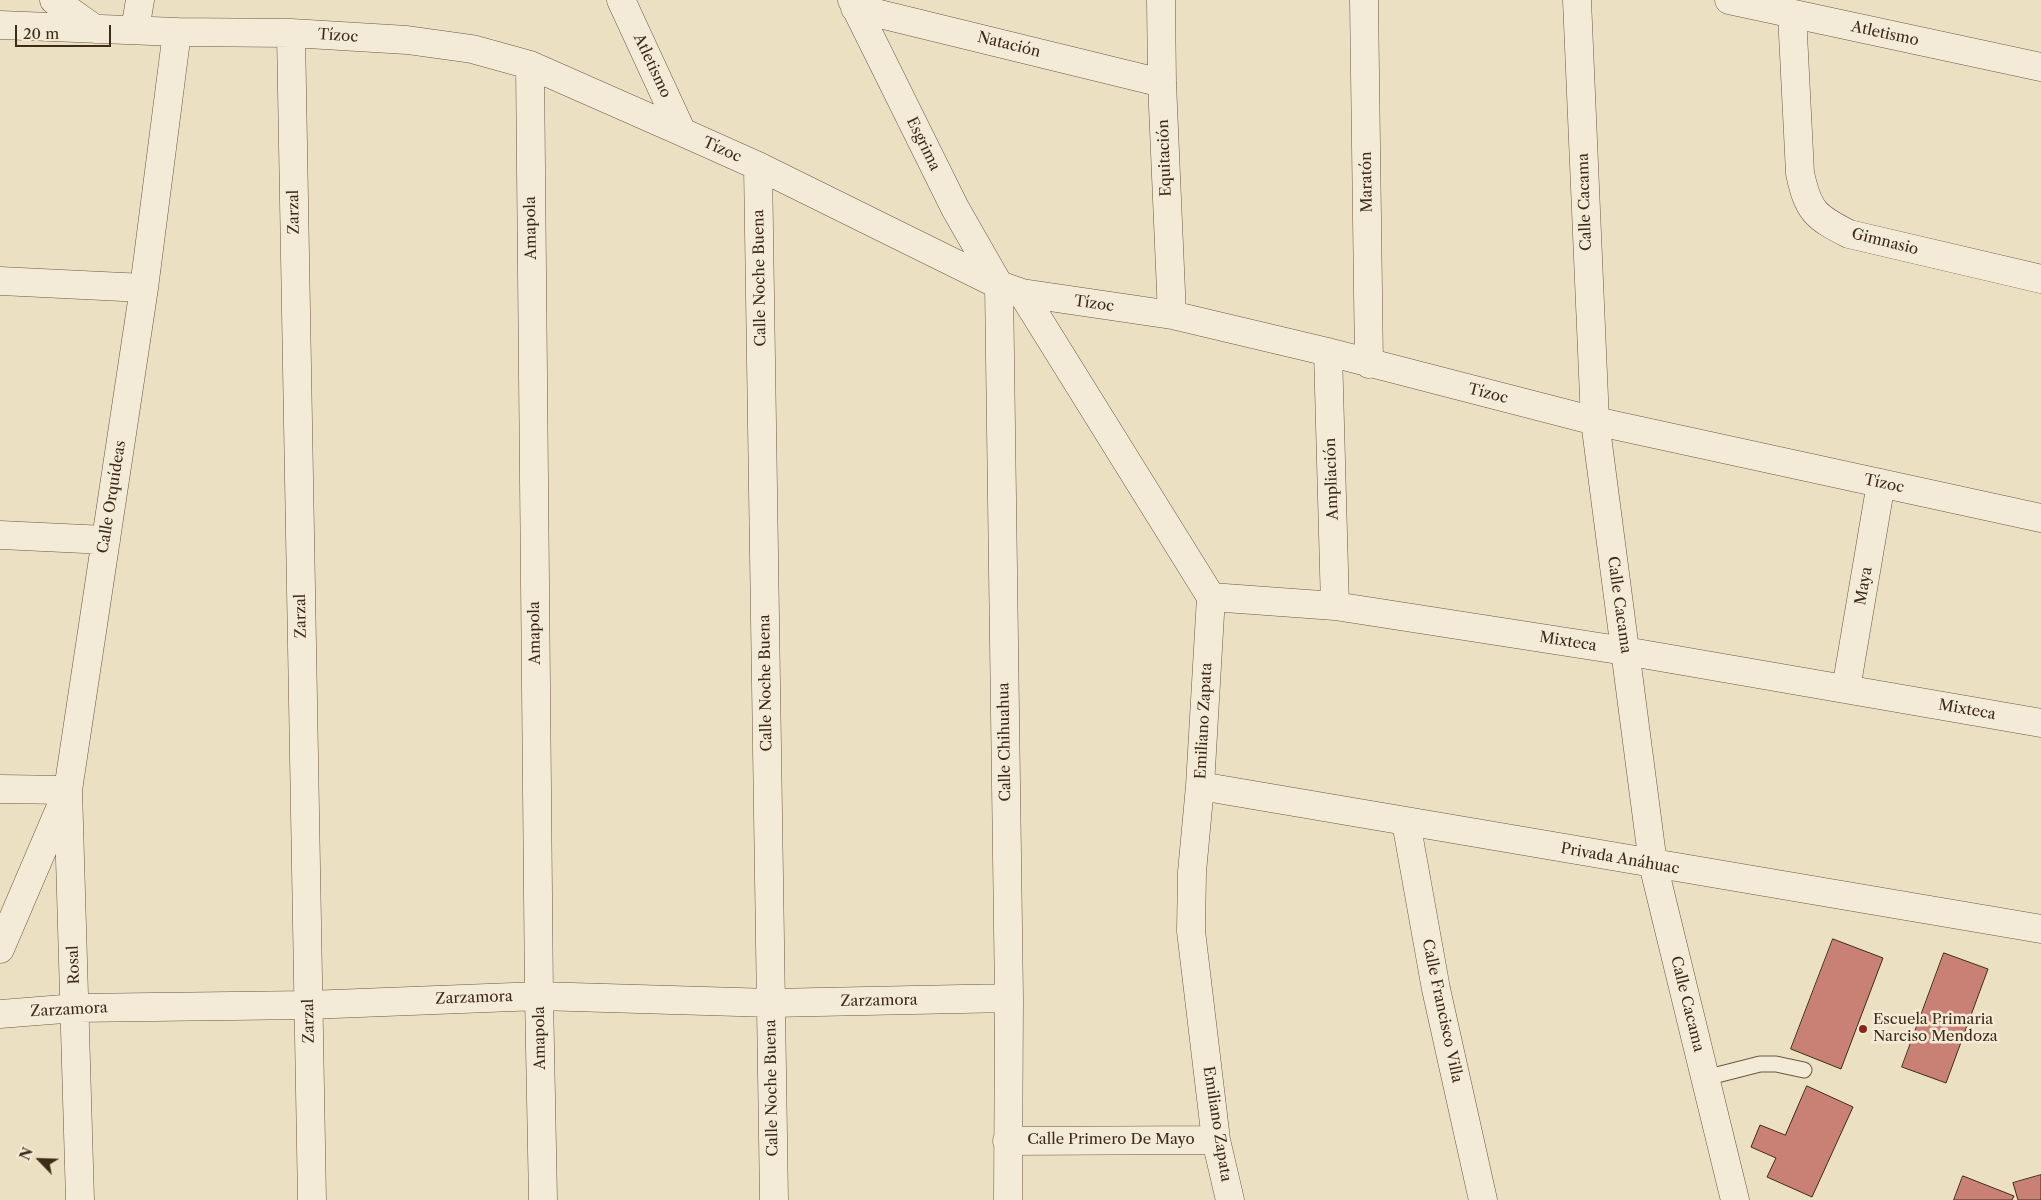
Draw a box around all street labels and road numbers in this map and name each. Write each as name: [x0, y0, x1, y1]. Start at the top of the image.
street label: Atletismo: [1850, 18, 1920, 50]
street label: Tízoc: [317, 26, 359, 46]
street label: Natación: [976, 29, 1042, 61]
street label: Atletismo: [629, 31, 675, 101]
street label: Esgrima: [902, 114, 944, 174]
street label: Equitación: [1155, 119, 1175, 197]
street label: Tízoc: [700, 134, 744, 166]
street label: Maratón: [1357, 151, 1377, 213]
street label: Calle Cacama: [1574, 153, 1596, 251]
street label: Zarzal: [285, 190, 303, 234]
street label: Amapola: [521, 196, 541, 260]
street label: Calle Noche Buena: [750, 209, 770, 347]
street label: Gimnasio: [1850, 225, 1920, 259]
street label: Tízoc: [1073, 292, 1115, 316]
street label: Tízoc: [1466, 380, 1510, 408]
street label: Ampliación: [1322, 438, 1342, 520]
street label: Calle Orquídeas: [94, 439, 130, 555]
street label: Tízoc: [1862, 471, 1906, 497]
street label: Calle Cacama: [1603, 555, 1635, 655]
street label: Maya: [1852, 566, 1876, 606]
street label: Zarzal: [292, 594, 310, 638]
street label: Amapola: [525, 601, 545, 665]
street label: Calle Noche Buena: [756, 614, 776, 752]
street label: Mixteca: [1538, 629, 1598, 655]
street label: Emiliano Zapata: [1192, 662, 1216, 780]
street label: Calle Chihuahua: [995, 682, 1015, 802]
street label: Mixteca: [1937, 696, 1997, 724]
street label: Privada Anáhuac: [1559, 840, 1681, 878]
street label: Calle Francisco Villa: [1418, 938, 1466, 1084]
street label: Rosal: [64, 945, 84, 985]
street label: Calle Cacama: [1666, 954, 1708, 1054]
street label: Zarzamora: [435, 988, 513, 1008]
street label: Zarzamora: [840, 991, 918, 1011]
street label: Zarzamora: [30, 999, 108, 1021]
street label: Zarzal: [300, 999, 318, 1043]
street label: Amapola: [530, 1006, 550, 1070]
street label: Calle Noche Buena: [762, 1019, 782, 1157]
street label: Emiliano Zapata: [1199, 1065, 1235, 1183]
street label: Calle Primero De Mayo: [1027, 1131, 1195, 1149]

